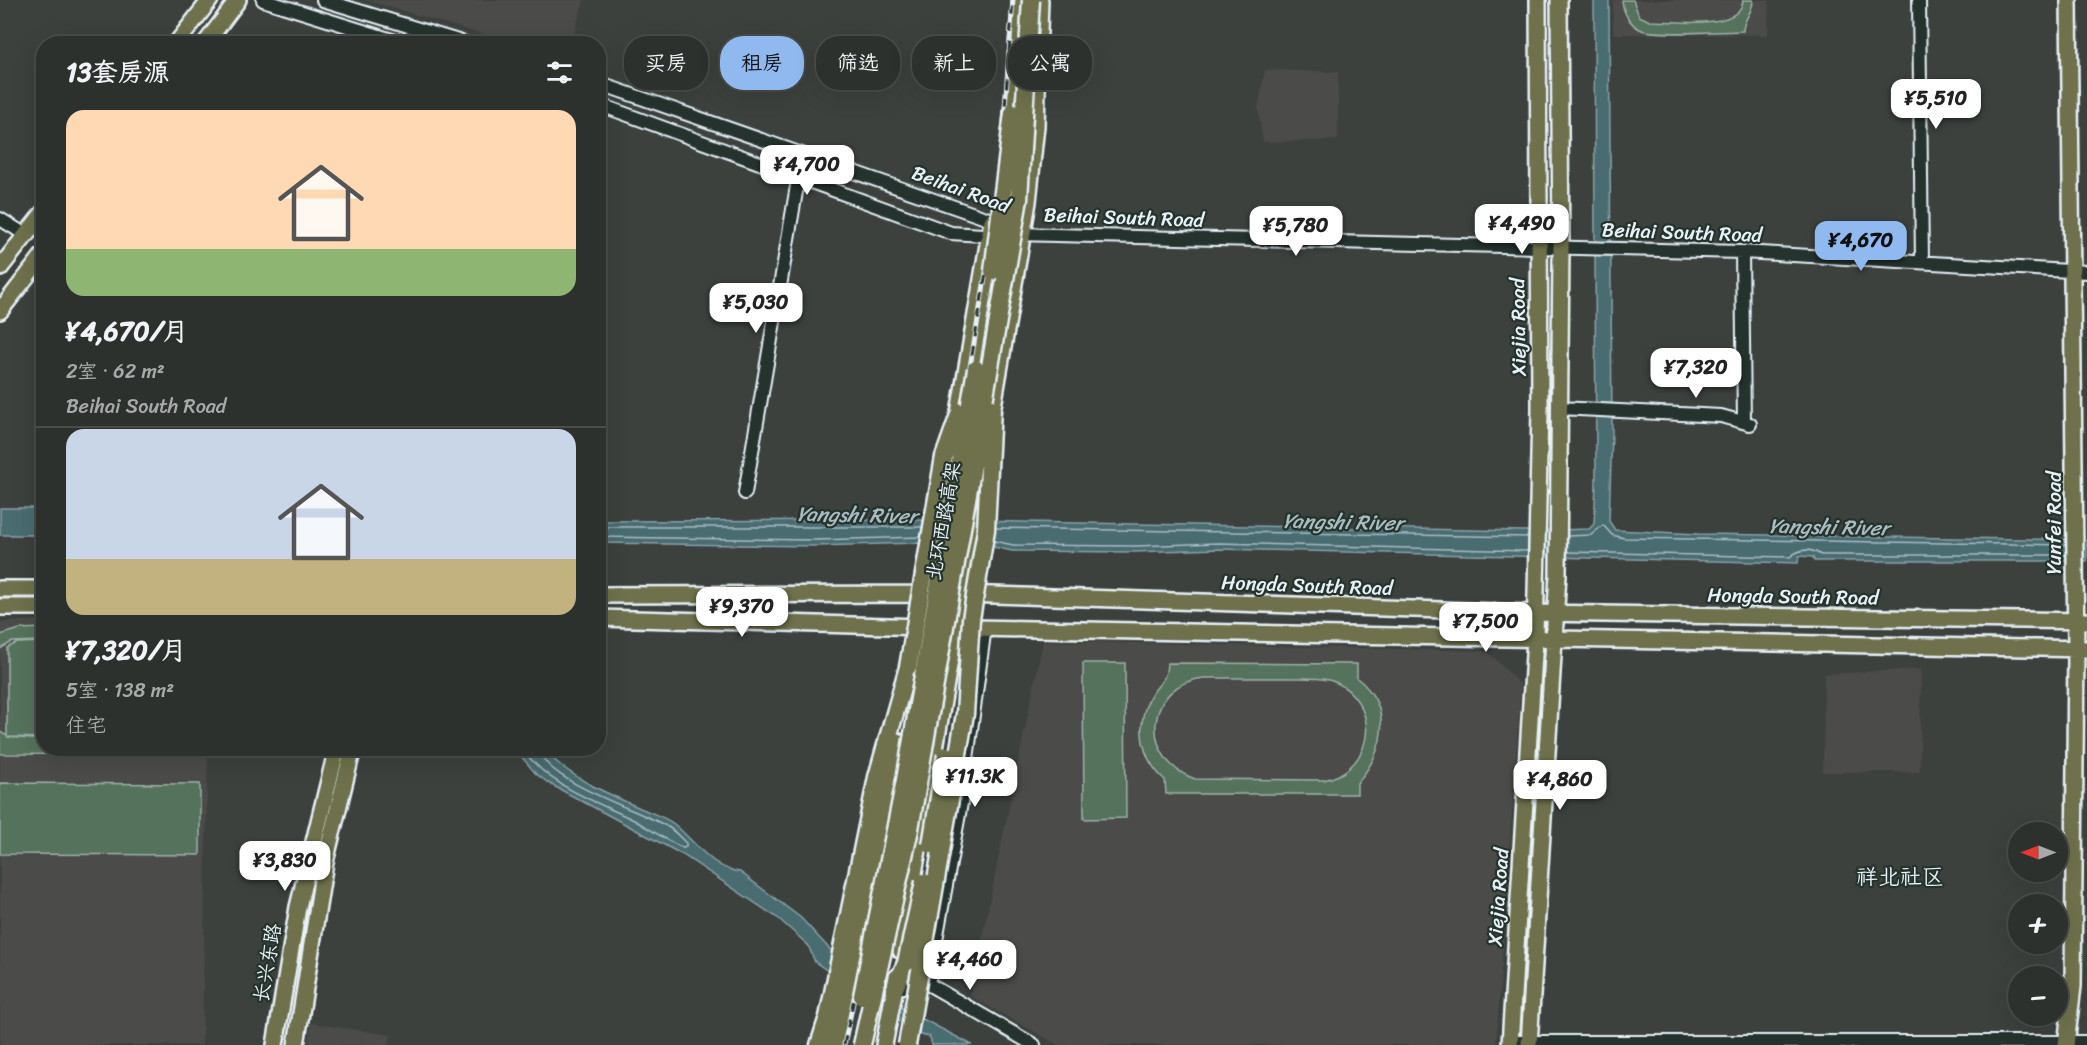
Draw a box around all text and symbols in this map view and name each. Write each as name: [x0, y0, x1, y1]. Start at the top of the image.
chip: 买房: [624, 36, 708, 90]
chip: 租房: [720, 36, 804, 90]
chip: 筛选: [816, 36, 900, 90]
chip: 新上: [912, 36, 996, 90]
chip: 公寓: [1008, 36, 1092, 90]
text: 13套房源: [66, 49, 169, 95]
icon: filters: [543, 56, 576, 89]
pin: ¥5,510: [1887, 79, 1985, 130]
text: ¥5,510: [1905, 81, 1967, 116]
pin: ¥4,700: [758, 145, 856, 196]
text: ¥4,700: [774, 147, 840, 182]
icon: home: [267, 149, 375, 257]
street label: Beihai Road: [907, 155, 1016, 224]
street label: Beihai South Road: [1043, 197, 1206, 238]
pin: ¥4,490: [1473, 204, 1571, 255]
pin: ¥5,780: [1247, 206, 1345, 257]
text: ¥4,490: [1489, 206, 1555, 241]
text: ¥5,780: [1264, 208, 1328, 243]
street label: Beihai South Road: [1601, 212, 1764, 253]
pin: ¥4,670: [1812, 221, 1910, 272]
text: ¥4,670: [1829, 223, 1893, 258]
street label: Xiejia Road: [1500, 276, 1537, 377]
pin: ¥5,030: [707, 283, 805, 334]
text: ¥5,030: [724, 285, 788, 320]
text: ¥4,670/月: [66, 308, 189, 354]
pin: ¥7,320: [1647, 348, 1745, 399]
text: ¥7,320: [1664, 350, 1728, 385]
text: 2室 · 62 m²: [66, 354, 165, 389]
text: Beihai South Road: [66, 389, 226, 424]
street label: 北环西路高架: [916, 459, 971, 583]
icon: home: [267, 468, 375, 576]
street label: Yunfei Road: [2037, 470, 2072, 574]
water label: Yangshi River: [796, 495, 921, 535]
water label: Yangshi River: [1282, 502, 1407, 542]
water label: Yangshi River: [1768, 507, 1893, 547]
street label: Hongda South Road: [1221, 565, 1395, 606]
street label: Hongda South Road: [1707, 578, 1880, 616]
pin: ¥9,370: [693, 587, 791, 638]
text: ¥9,370: [710, 589, 774, 624]
pin: ¥7,500: [1437, 602, 1535, 653]
text: ¥7,500: [1453, 604, 1519, 639]
text: ¥7,320/月: [66, 627, 187, 673]
text: 5室 · 138 m²: [66, 673, 174, 708]
text: 住宅: [66, 708, 106, 743]
pin: ¥11.3K: [926, 757, 1024, 808]
text: ¥11.3K: [946, 759, 1004, 794]
pin: ¥4,860: [1511, 760, 1609, 811]
text: ¥4,860: [1527, 762, 1593, 797]
north arrow: [2008, 822, 2068, 882]
map controls: [2008, 822, 2068, 1026]
pin: ¥3,830: [236, 841, 334, 892]
text: ¥3,830: [253, 843, 317, 878]
street label: Xiejia Road: [1478, 846, 1519, 948]
district label: 祥北社区: [1856, 857, 1944, 896]
button: +: [2008, 894, 2068, 954]
street label: 长兴东路: [243, 920, 292, 1006]
pin: ¥4,460: [921, 940, 1019, 991]
text: ¥4,460: [937, 942, 1003, 977]
button: −: [2008, 966, 2068, 1026]

